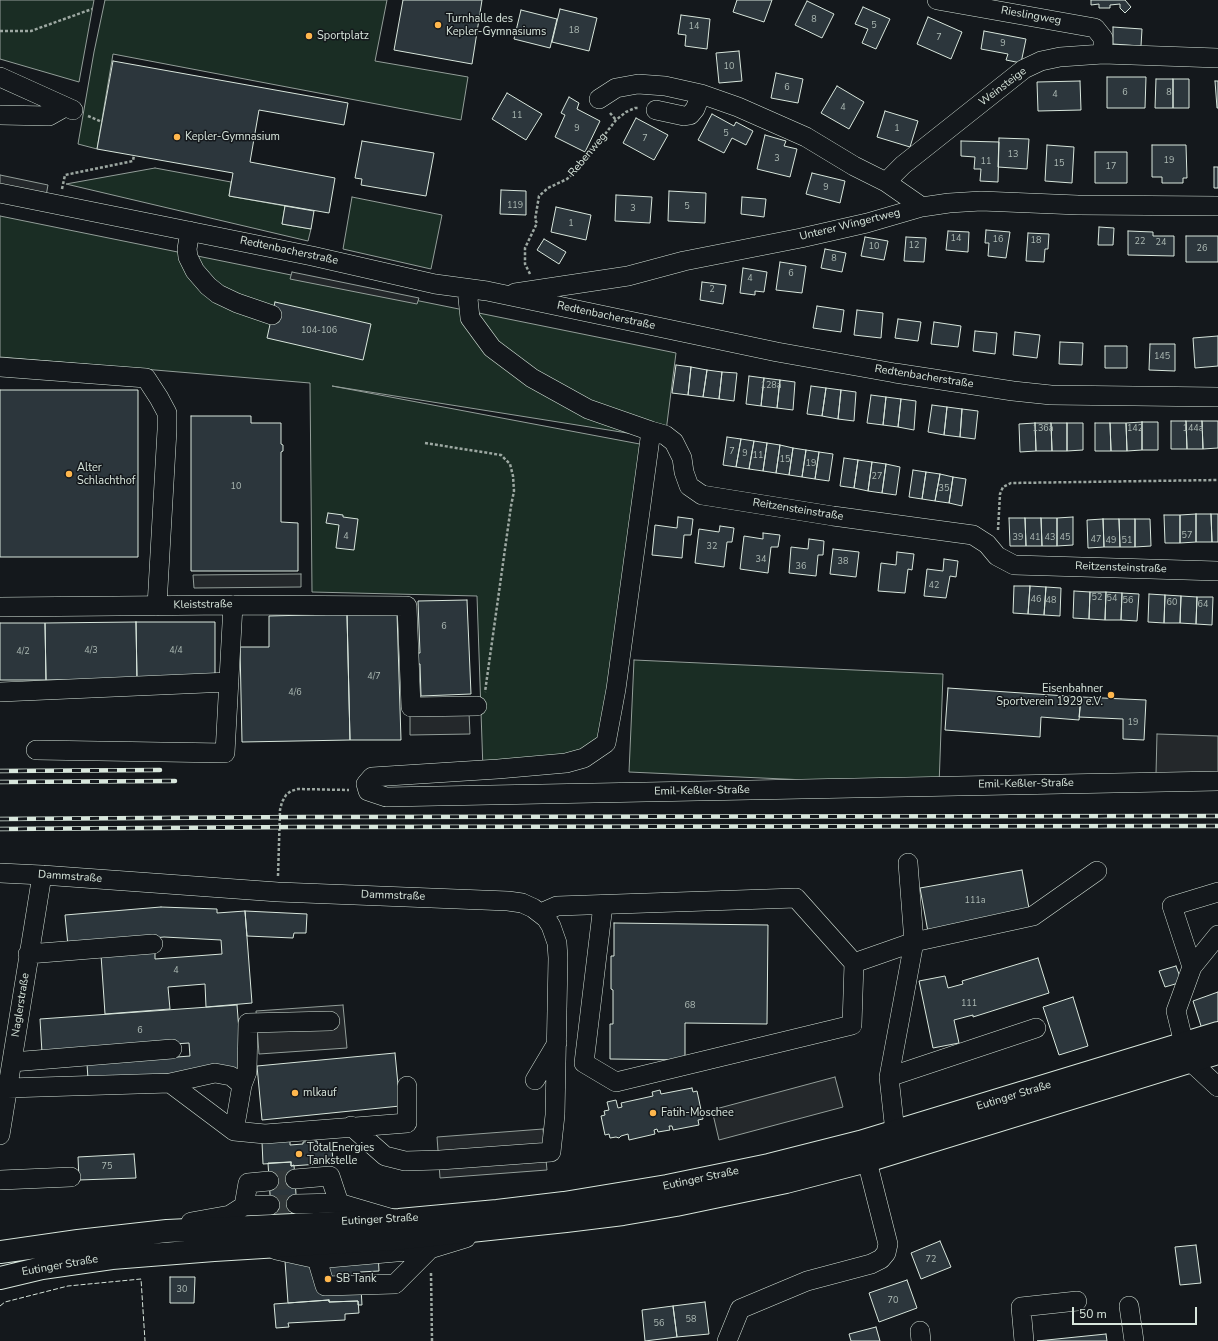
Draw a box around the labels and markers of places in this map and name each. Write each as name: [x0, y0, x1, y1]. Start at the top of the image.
place label: Turnhalle des Kepler-Gymnasiums: [446, 12, 546, 38]
marker: Turnhalle des Kepler-Gymnasiums: [433, 20, 443, 30]
place label: Sportplatz: [317, 29, 369, 43]
marker: Sportplatz: [304, 31, 314, 41]
place label: Kepler-Gymnasium: [185, 130, 280, 144]
marker: Kepler-Gymnasium: [172, 132, 182, 142]
place label: Alter Schlachthof: [77, 461, 135, 487]
marker: Alter Schlachthof: [64, 469, 74, 479]
place label: Eisenbahner Sportverein 1929 e.V.: [996, 682, 1103, 708]
marker: Eisenbahner Sportverein 1929 e.V.: [1106, 690, 1116, 700]
place label: mlkauf: [303, 1086, 337, 1100]
marker: mlkauf: [290, 1088, 300, 1098]
place label: Fatih-Moschee: [661, 1106, 734, 1120]
marker: Fatih-Moschee: [648, 1108, 658, 1118]
place label: TotalEnergies Tankstelle: [307, 1141, 374, 1167]
marker: TotalEnergies Tankstelle: [294, 1149, 304, 1159]
place label: SB Tank: [336, 1272, 376, 1286]
marker: SB Tank: [323, 1274, 333, 1284]

